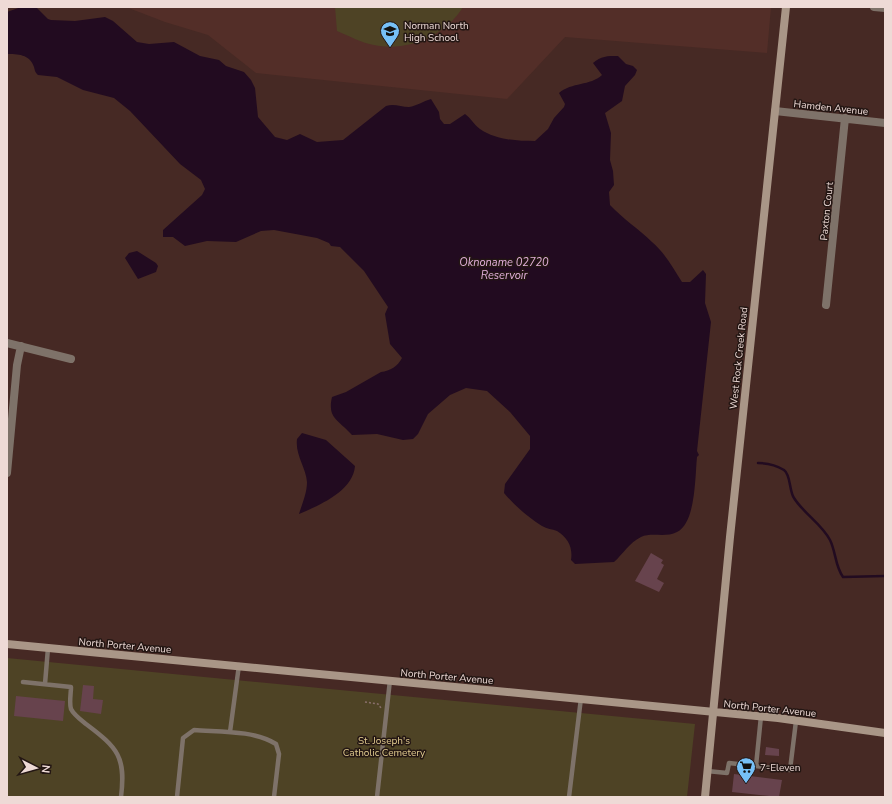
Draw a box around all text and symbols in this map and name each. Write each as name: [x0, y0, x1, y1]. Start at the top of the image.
place label: Norman North High School: [404, 19, 469, 45]
school or university icon: Norman North High School: [379, 20, 401, 48]
street label: Hamden Avenue: [793, 97, 869, 119]
street label: Paxton Court: [817, 181, 837, 241]
water label: Oknoname 02720 Reservoir: [459, 255, 549, 283]
street label: West Rock Creek Road: [727, 306, 751, 410]
street label: North Porter Avenue: [78, 635, 172, 657]
street label: North Porter Avenue: [400, 666, 494, 688]
street label: North Porter Avenue: [723, 697, 817, 721]
park label: St. Joseph's Catholic Cemetery: [343, 734, 426, 760]
north arrow: [16, 748, 56, 788]
supermarket icon: 7-Eleven: [735, 756, 757, 784]
place label: 7-Eleven: [760, 761, 800, 775]
text: N: [38, 764, 53, 774]

